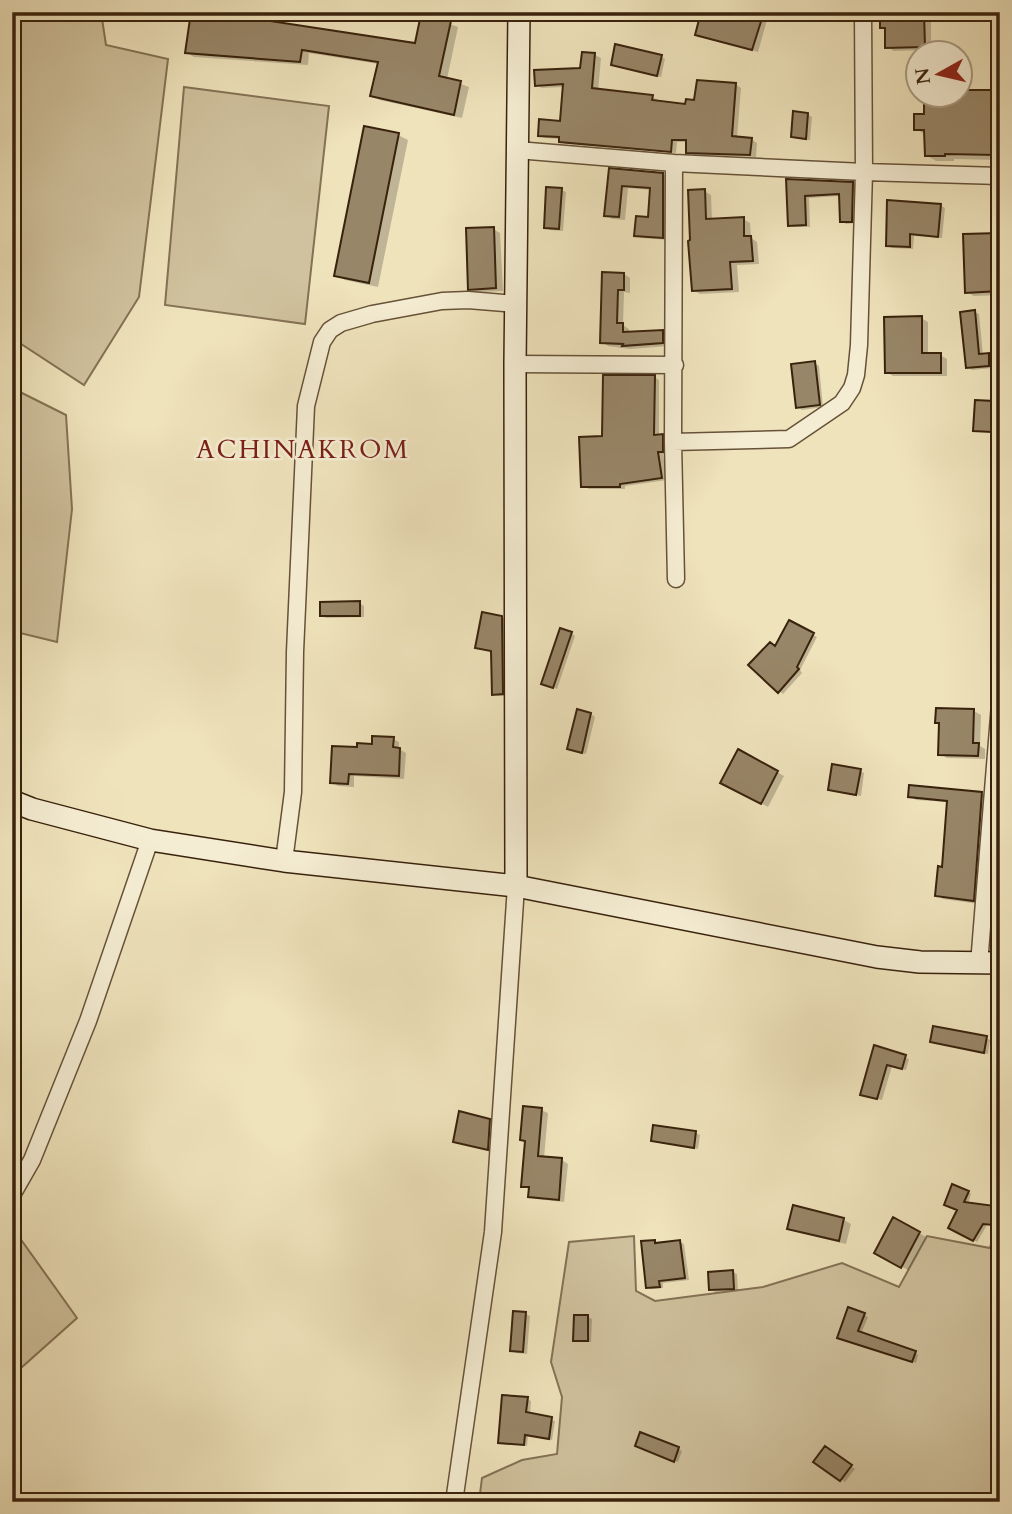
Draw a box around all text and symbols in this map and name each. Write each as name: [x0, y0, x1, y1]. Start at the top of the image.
north arrow: [904, 38, 974, 108]
text: N: [909, 66, 937, 86]
district label: ACHINAKROM: [196, 432, 410, 467]

